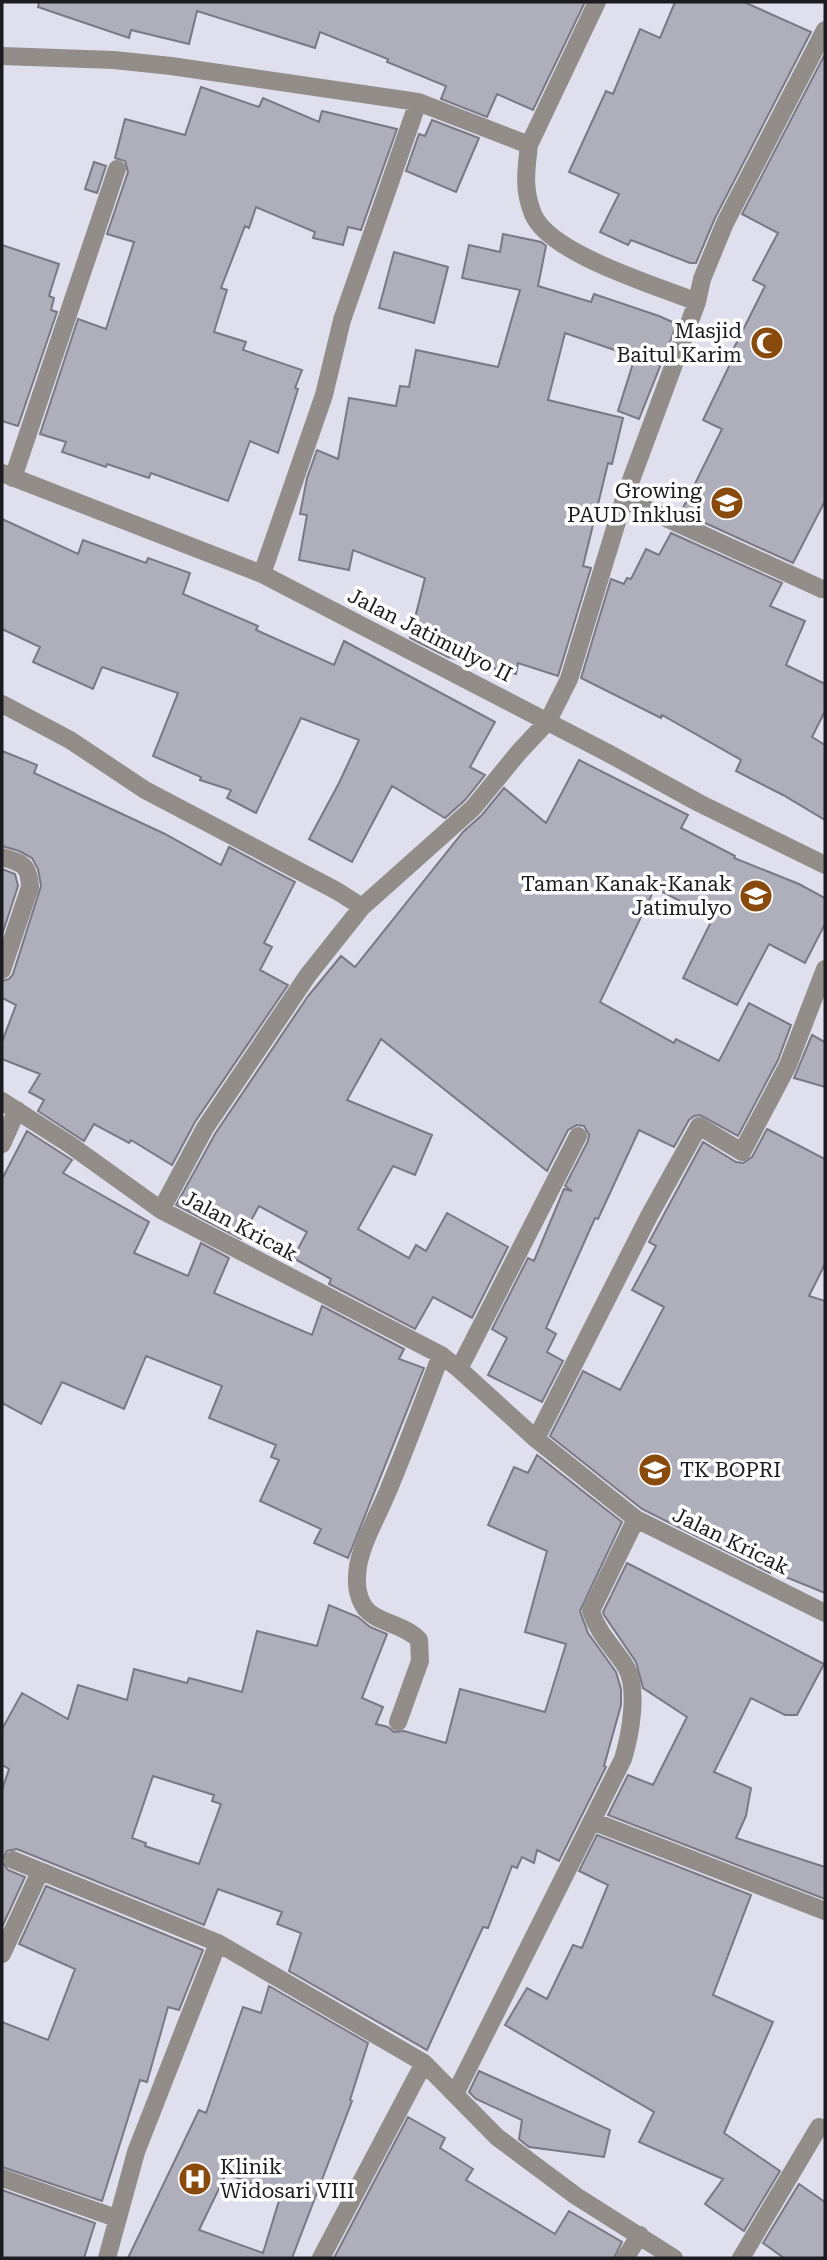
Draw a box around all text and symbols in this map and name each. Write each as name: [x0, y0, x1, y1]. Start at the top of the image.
place label: Masjid Baitul Karim: [616, 319, 743, 367]
mosque icon: Masjid Baitul Karim: [748, 324, 786, 362]
place label: Growing PAUD Inklusi: [567, 479, 702, 527]
school or university icon: Growing PAUD Inklusi: [708, 484, 746, 522]
street label: Jalan Jatimulyo II: [344, 583, 516, 687]
place label: Taman Kanak-Kanak Jatimulyo: [521, 872, 732, 920]
school or university icon: Taman Kanak-Kanak Jatimulyo: [737, 877, 775, 915]
street label: Jalan Kricak: [179, 1186, 301, 1266]
school or university icon: TK BOPRI: [636, 1451, 674, 1489]
place label: TK BOPRI: [680, 1458, 781, 1482]
street label: Jalan Kricak: [669, 1502, 793, 1580]
place label: Klinik Widosari VIII: [220, 2155, 355, 2203]
hospital icon: Klinik Widosari VIII: [176, 2160, 214, 2198]

